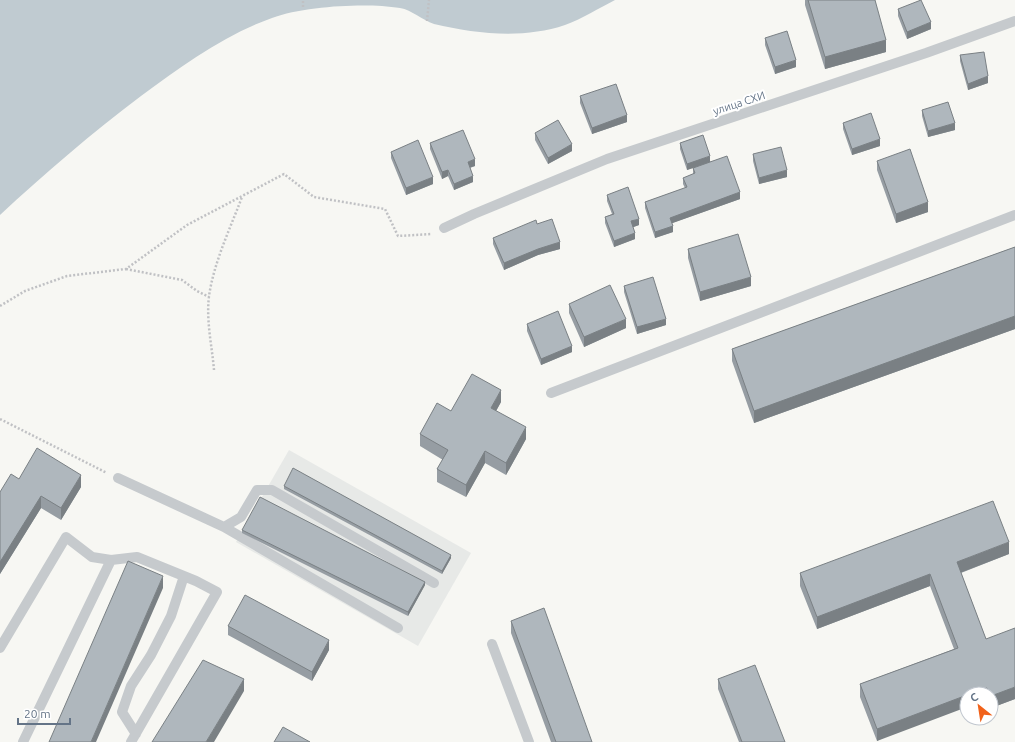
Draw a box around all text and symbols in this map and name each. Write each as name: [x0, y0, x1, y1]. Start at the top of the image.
street label: улица СХИ: [711, 89, 767, 117]
north arrow: [959, 686, 999, 726]
text: С: [968, 690, 980, 704]
scale bar: [18, 700, 70, 726]
text: 20 m: [24, 707, 51, 720]

